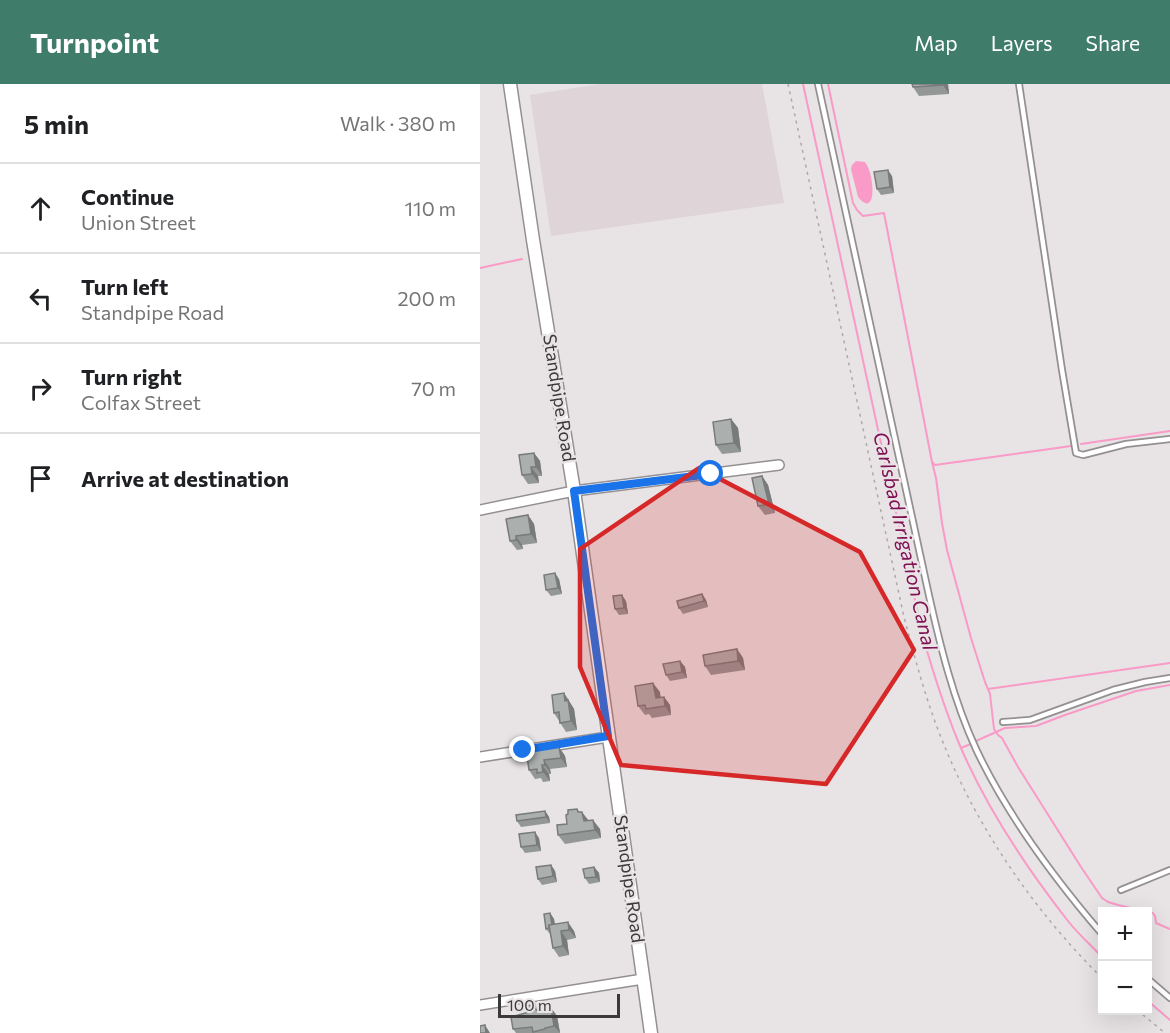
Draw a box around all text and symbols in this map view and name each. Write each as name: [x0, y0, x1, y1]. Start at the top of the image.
text: Turnpoint: [30, 25, 159, 59]
text: Map: [914, 30, 958, 55]
text: Layers: [991, 30, 1053, 55]
text: Share: [1086, 30, 1140, 55]
text: 5 min: [24, 108, 89, 139]
text: Walk · 380 m: [340, 111, 456, 135]
text: Continue: [81, 183, 174, 210]
icon: ahead: [24, 192, 57, 225]
text: 110 m: [405, 196, 456, 220]
text: Union Street: [81, 210, 196, 234]
text: Turn left: [81, 273, 168, 300]
icon: left: [24, 282, 57, 315]
text: 200 m: [398, 286, 456, 310]
text: Standpipe Road: [81, 300, 224, 324]
street label: Standpipe Road: [539, 333, 581, 463]
text: Turn right: [81, 363, 182, 390]
icon: right: [24, 372, 57, 405]
text: 70 m: [411, 376, 456, 400]
text: Colfax Street: [81, 390, 201, 414]
water label: Carlsbad Irrigation Canal: [869, 429, 943, 653]
route start: [697, 460, 723, 486]
icon: arrive: [24, 462, 57, 495]
text: Arrive at destination: [81, 465, 289, 492]
route end: [509, 736, 535, 762]
street label: Standpipe Road: [610, 814, 650, 944]
map controls: [1098, 907, 1152, 1015]
button: +: [1098, 907, 1152, 961]
button: −: [1098, 961, 1152, 1015]
scale bar: [498, 991, 620, 1018]
text: 100 m: [507, 995, 552, 1014]

